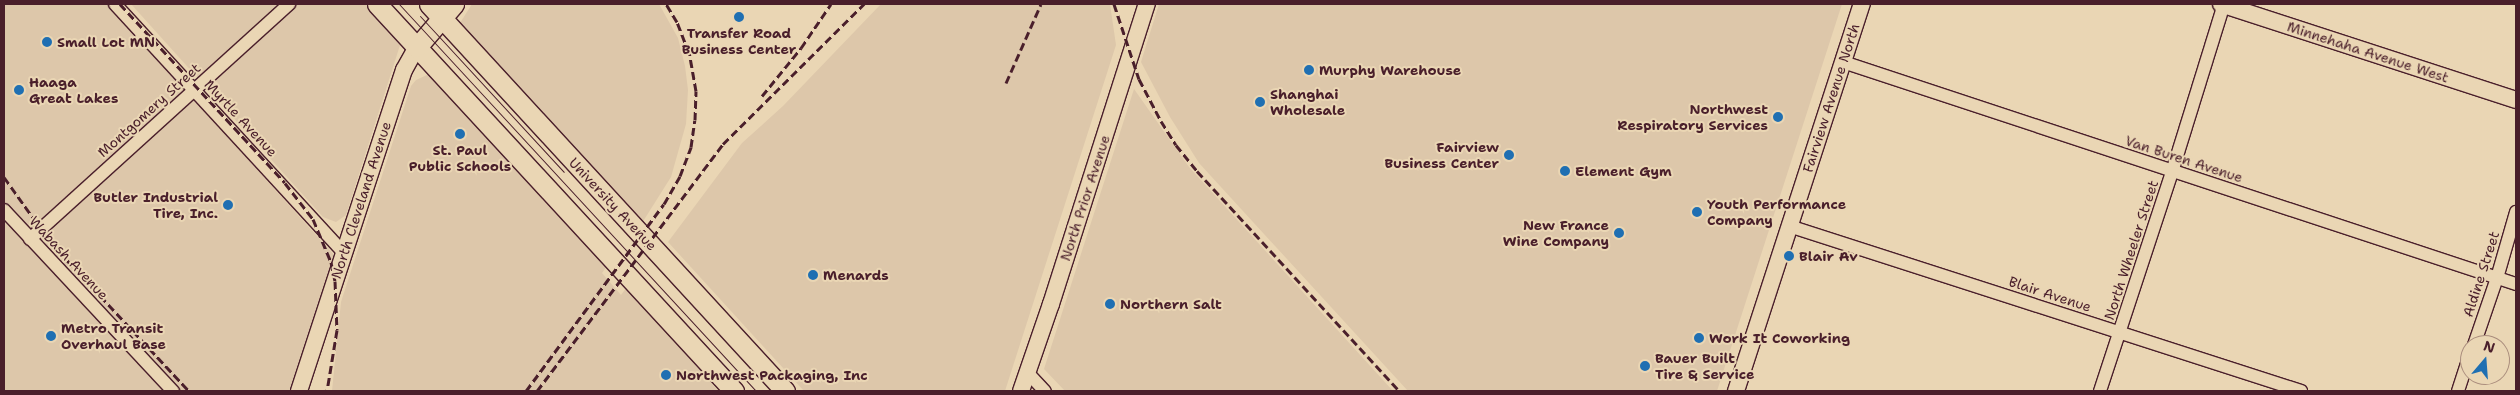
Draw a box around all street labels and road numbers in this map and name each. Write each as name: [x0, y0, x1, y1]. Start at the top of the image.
street label: Minnehaha Avenue West: [2285, 18, 2451, 86]
street label: Fairview Avenue North: [1799, 21, 1863, 175]
street label: Montgomery Street: [94, 59, 204, 161]
street label: Myrtle Avenue: [201, 76, 281, 160]
street label: North Cleveland Avenue: [328, 119, 394, 281]
street label: Van Buren Avenue: [2123, 132, 2245, 186]
street label: North Prior Avenue: [1057, 133, 1113, 263]
street label: University Avenue: [566, 154, 660, 254]
street label: North Wheeler Street: [2100, 178, 2162, 322]
street label: Wabash Avenue: [26, 213, 112, 303]
street label: Aldine Street: [2459, 229, 2503, 319]
street label: Blair Avenue: [2007, 273, 2093, 315]

